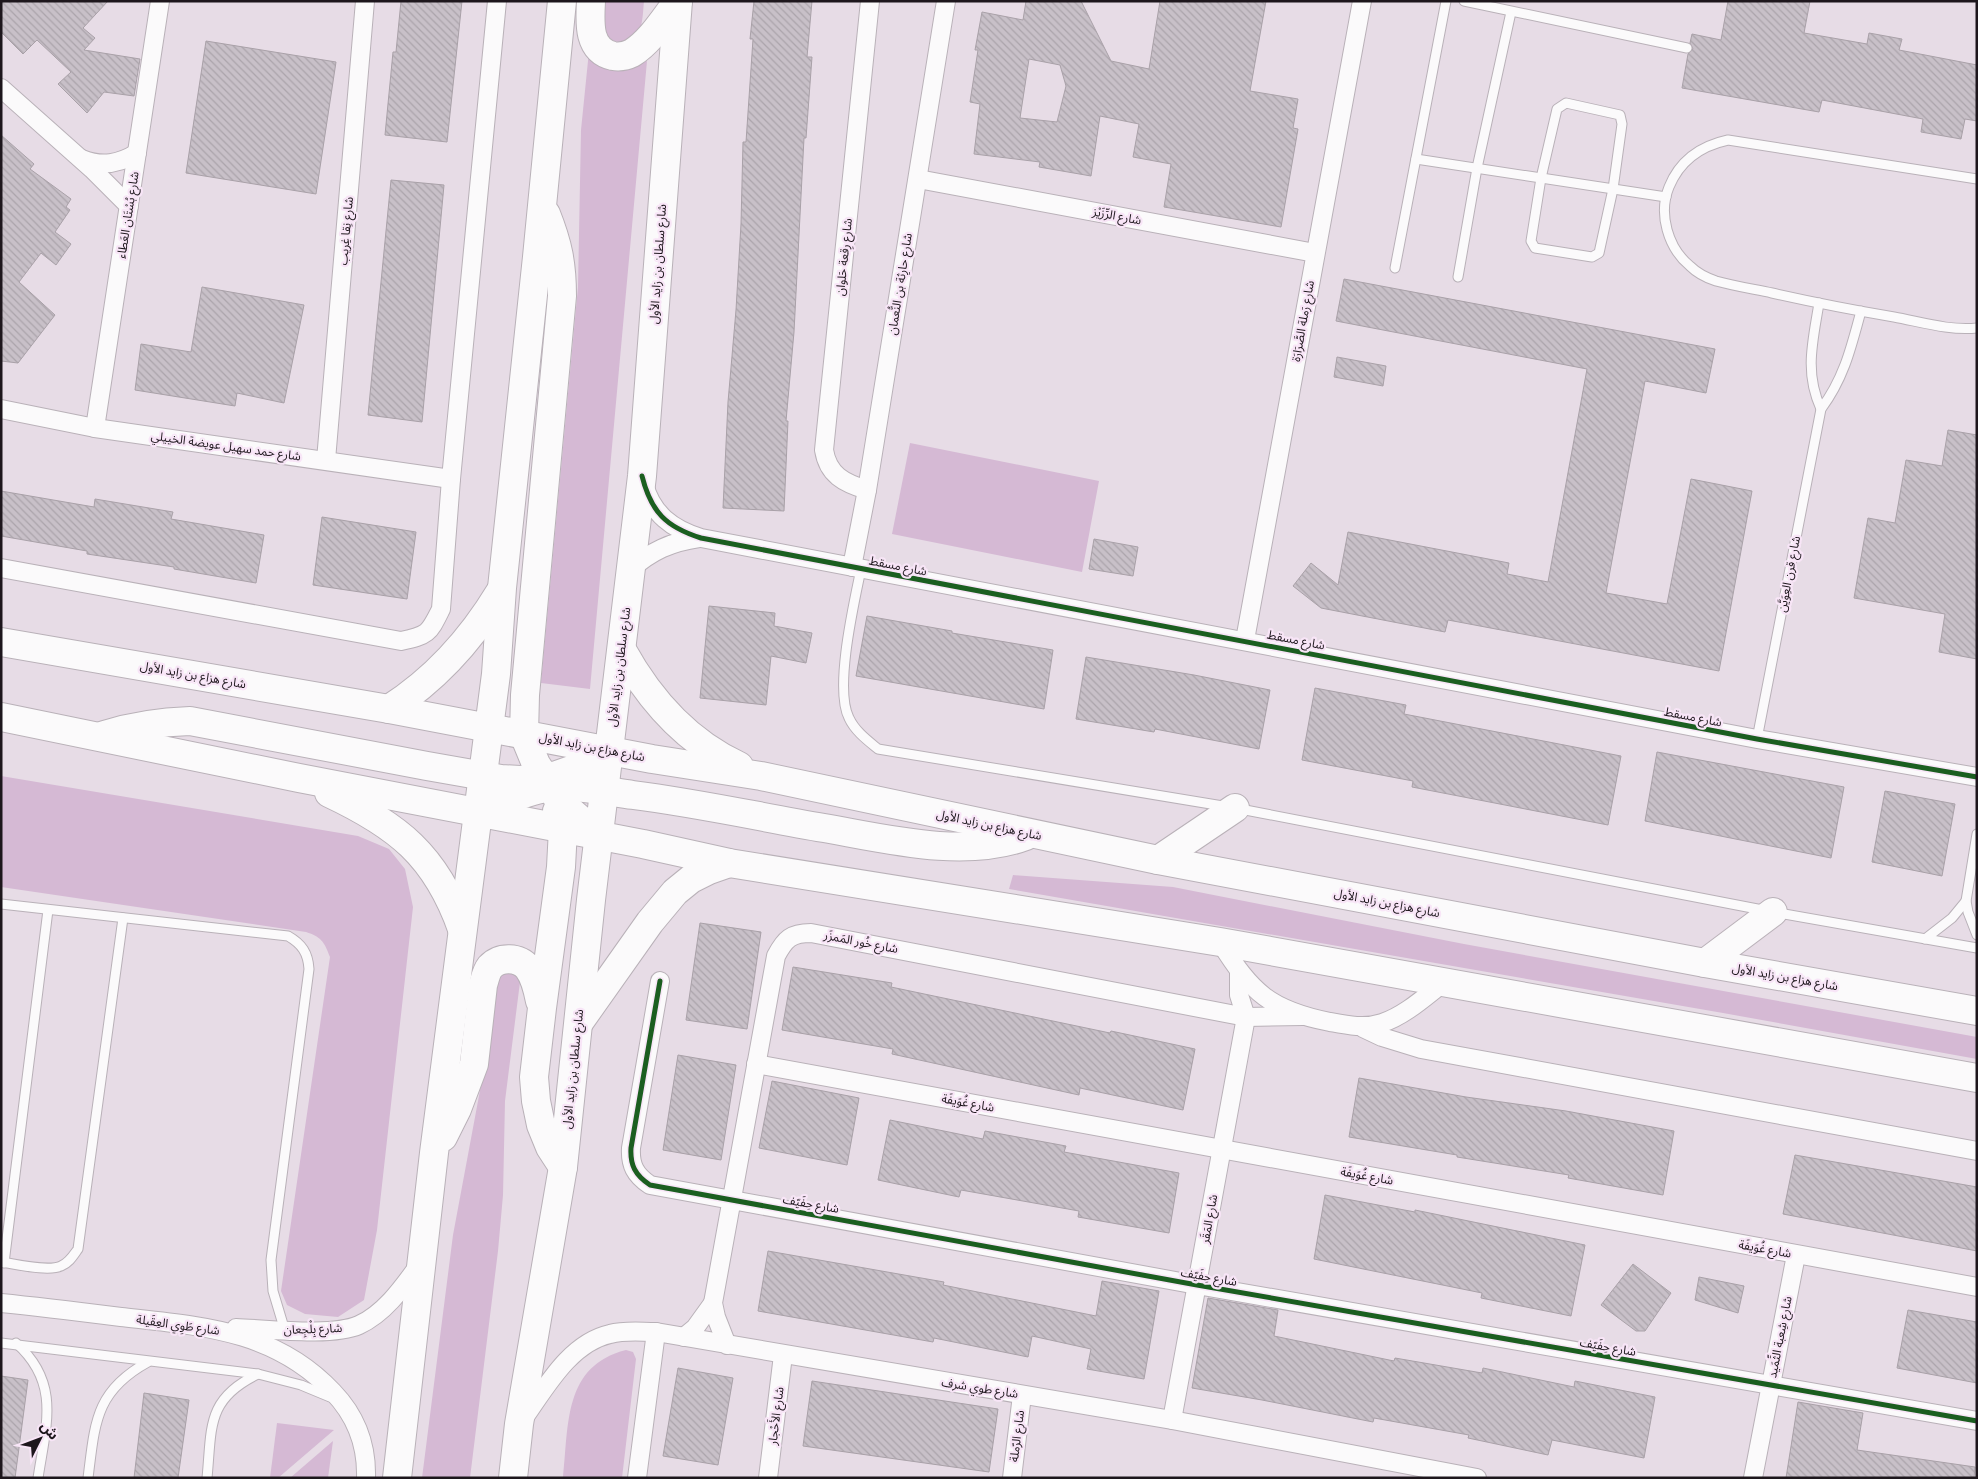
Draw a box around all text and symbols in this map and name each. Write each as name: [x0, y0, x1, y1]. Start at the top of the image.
street label: شارع بُسْتَان العَطاء: [114, 171, 144, 260]
street label: شارع نِقا غِريب: [336, 196, 358, 266]
street label: شارع سلطان بن زايد الأول: [647, 203, 671, 325]
street label: شارع الرِّزَيْز: [1090, 204, 1143, 230]
street label: شارع رِقعة حَلوان: [833, 218, 858, 297]
street label: شارع حارِثة بن النُّعمان: [883, 232, 917, 336]
street label: شارع رَملة الصَّرَارَة: [1289, 279, 1319, 363]
street label: شارع حمد سهيل عويضة الخييلي: [150, 429, 302, 466]
street label: شارع قرن العِوَيَّن: [1775, 535, 1805, 614]
street label: شارع مسقط: [868, 554, 928, 580]
street label: شارع سلطان بن زايد الأول: [605, 606, 635, 728]
street label: شارع مسقط: [1266, 628, 1326, 654]
street label: شارع هزاع بن زايد الأول: [139, 659, 247, 693]
street label: شارع مسقط: [1663, 705, 1723, 731]
street label: شارع هزاع بن زايد الأول: [538, 730, 646, 766]
street label: شارع هزاع بن زايد الأول: [935, 807, 1043, 845]
street label: شارع هزاع بن زايد الأول: [1333, 886, 1441, 922]
street label: شارع خُور المَمزَر: [821, 928, 899, 958]
street label: شارع هزاع بن زايد الأول: [1731, 961, 1839, 995]
street label: شارع سلطان بن زايد الأول: [560, 1008, 588, 1130]
street label: شارع غُوَيفَة: [940, 1090, 996, 1116]
street label: شارع غُوَيفَة: [1339, 1163, 1395, 1189]
street label: شارع حِفَيّف: [781, 1192, 840, 1218]
street label: شارع المَقَر: [1198, 1193, 1222, 1246]
street label: شارع غُوَيفَة: [1737, 1236, 1793, 1262]
street label: شارع حِفَيّف: [1179, 1265, 1238, 1291]
street label: شارع شِعبة الثِّمَيد: [1763, 1295, 1797, 1379]
street label: شارع طَوِي العِقَيلة: [135, 1312, 221, 1341]
street label: شارع بِلْجِعان: [283, 1319, 343, 1339]
street label: شارع حِفَيّف: [1578, 1335, 1637, 1361]
street label: شارع طوي شرف: [940, 1375, 1019, 1404]
street label: شارع الأَحْجار: [764, 1386, 789, 1447]
street label: شارع الرّملة: [1007, 1409, 1029, 1463]
north arrow: [15, 1414, 65, 1464]
text: ش: [37, 1418, 62, 1443]

